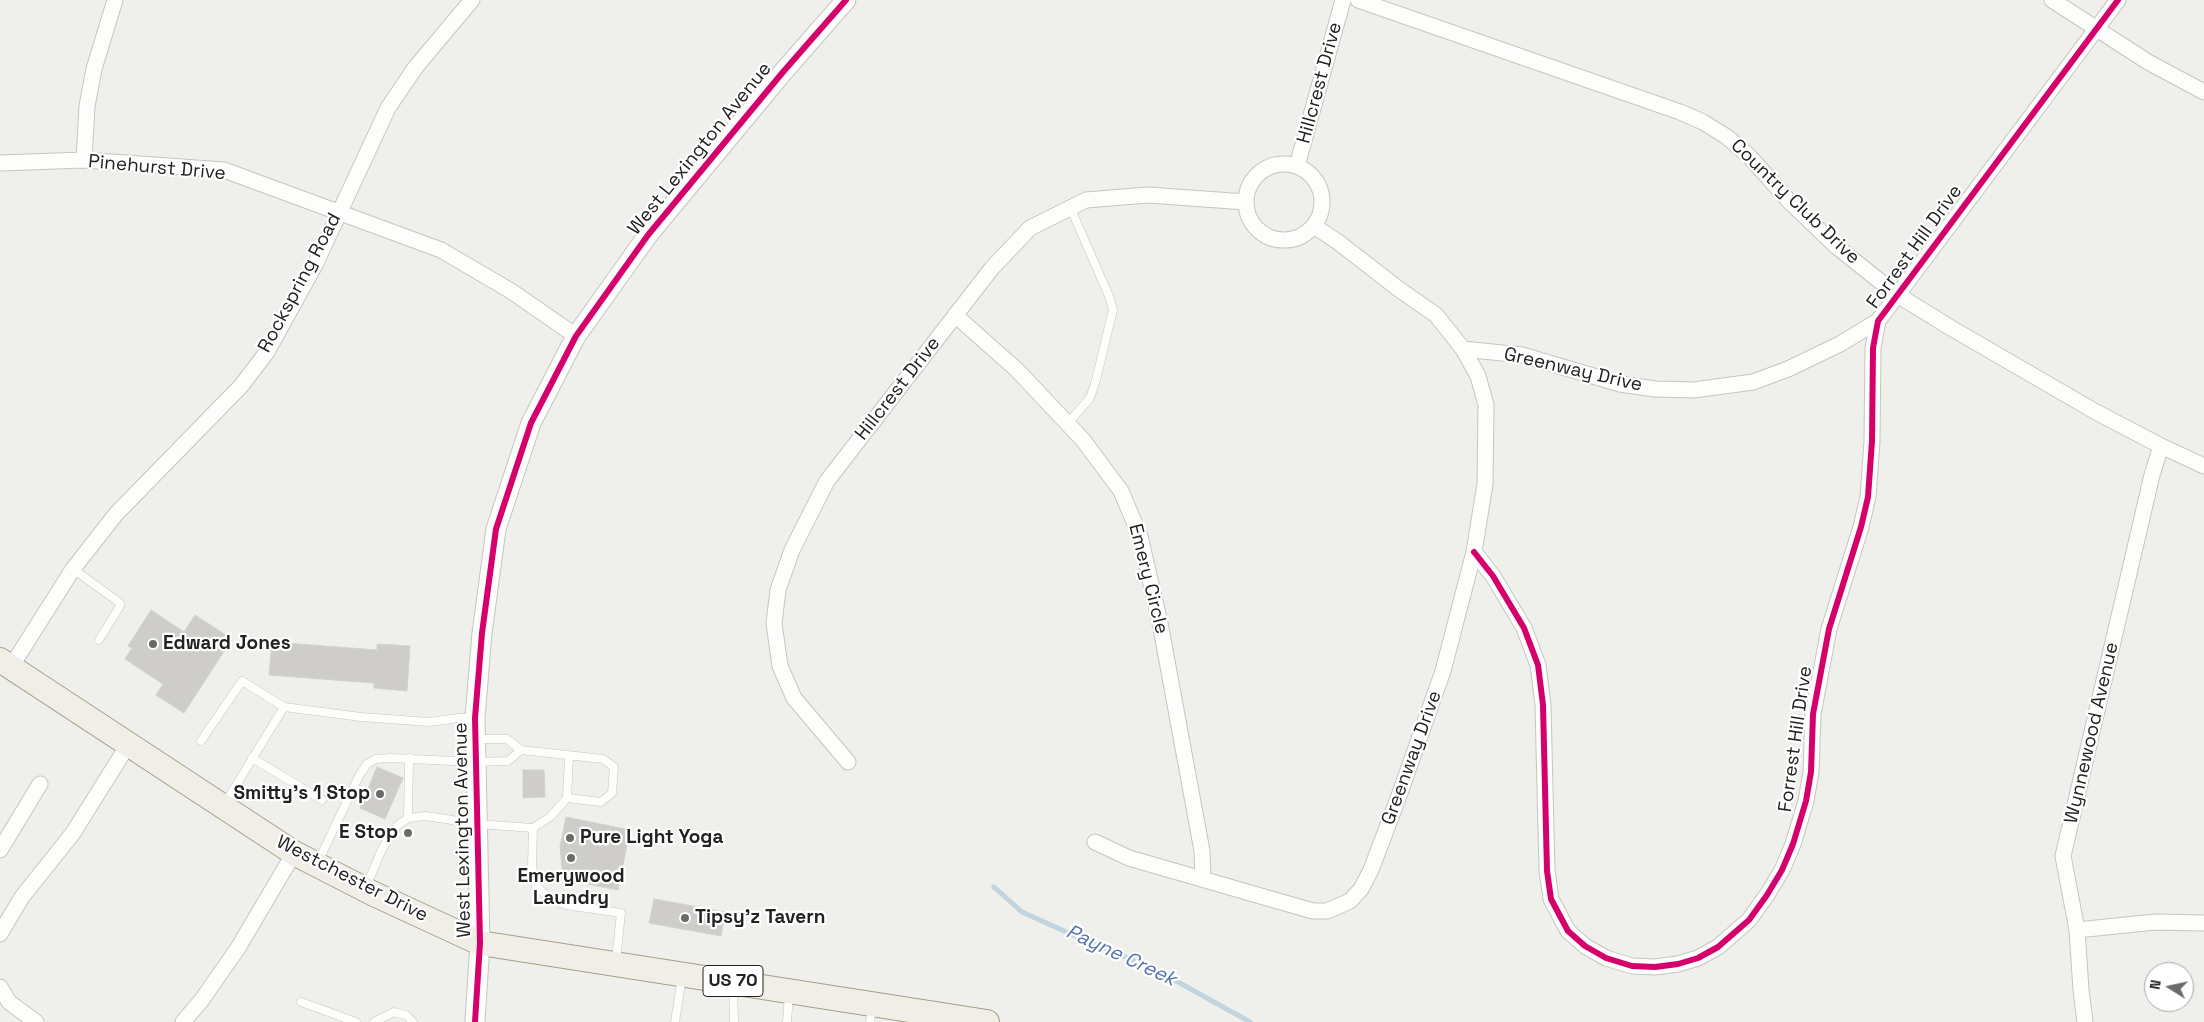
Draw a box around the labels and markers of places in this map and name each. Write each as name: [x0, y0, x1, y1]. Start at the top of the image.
place label: Edward Jones: [163, 633, 291, 655]
marker: Edward Jones: [147, 638, 159, 650]
place label: Smitty's 1 Stop: [233, 783, 370, 805]
marker: Smitty's 1 Stop: [374, 788, 386, 800]
place label: E Stop: [339, 822, 398, 844]
marker: E Stop: [402, 827, 414, 839]
place label: Pure Light Yoga: [580, 827, 723, 849]
marker: Pure Light Yoga: [564, 832, 576, 844]
marker: Emerywood Laundry: [565, 852, 577, 864]
place label: Emerywood Laundry: [517, 866, 625, 910]
place label: Tipsy'z Tavern: [695, 907, 825, 929]
marker: Tipsy'z Tavern: [679, 912, 691, 924]

